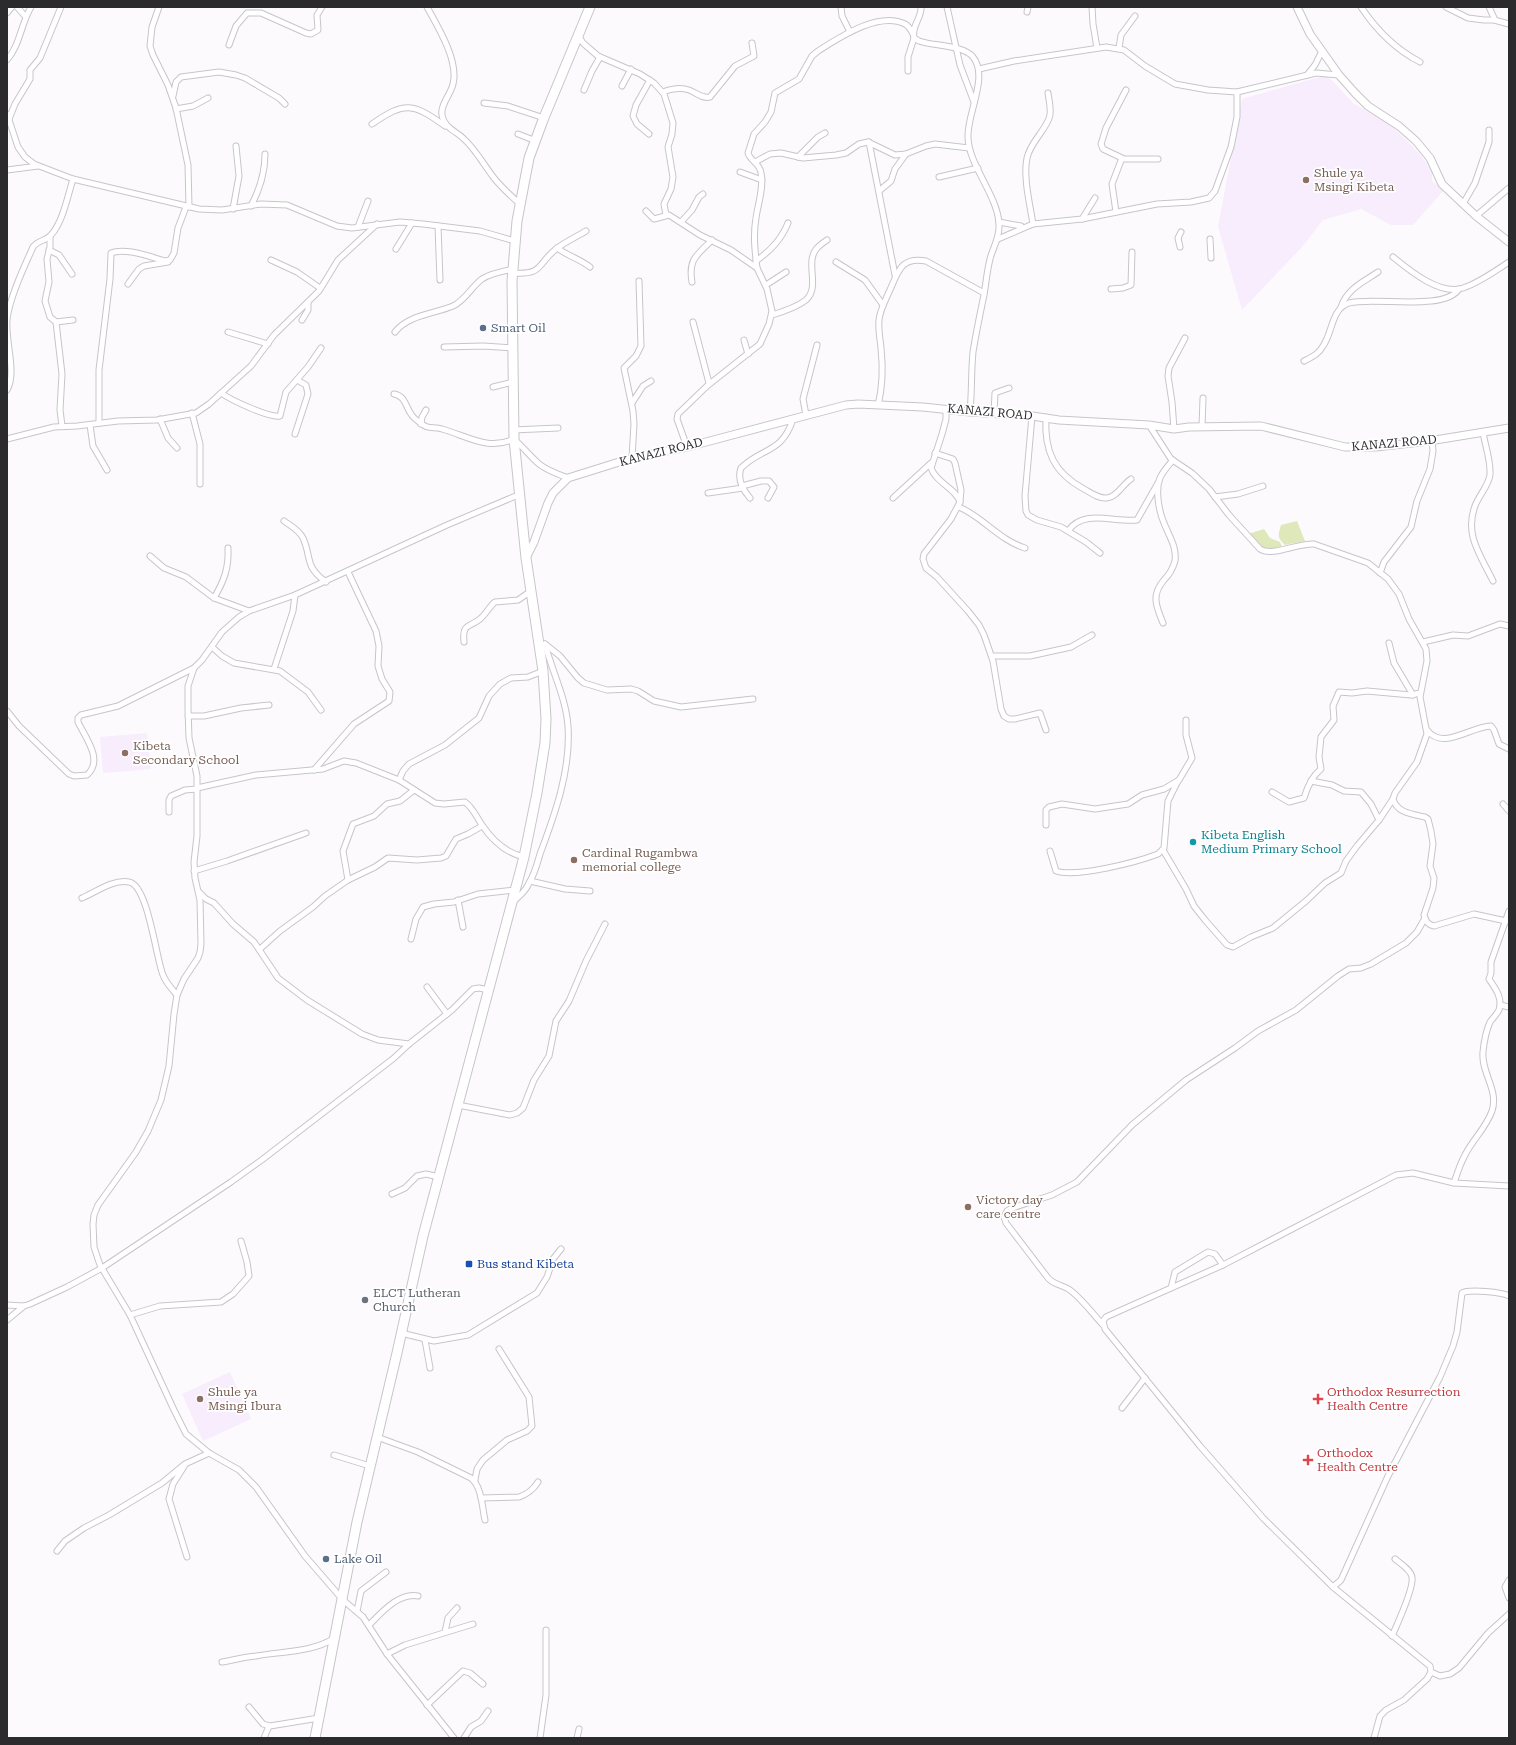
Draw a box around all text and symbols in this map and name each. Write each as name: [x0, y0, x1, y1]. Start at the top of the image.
place label: Shule ya Msingi Kibeta: [1314, 166, 1395, 194]
marker: Shule ya Msingi Kibeta: [1301, 175, 1311, 185]
place label: Smart Oil: [491, 321, 546, 335]
marker: Smart Oil: [478, 323, 488, 333]
street label: KANAZI ROAD: [947, 401, 1033, 423]
street label: KANAZI ROAD: [1351, 432, 1437, 454]
street label: KANAZI ROAD: [618, 435, 704, 469]
place label: Kibeta Secondary School: [133, 739, 239, 767]
marker: Kibeta Secondary School: [120, 748, 130, 758]
place label: Kibeta English Medium Primary School: [1201, 828, 1342, 856]
marker: Kibeta English Medium Primary School: [1188, 837, 1198, 847]
place label: Cardinal Rugambwa memorial college: [582, 846, 698, 874]
marker: Cardinal Rugambwa memorial college: [569, 855, 579, 865]
place label: Victory day care centre: [976, 1193, 1044, 1221]
marker: Victory day care centre: [963, 1202, 973, 1212]
place label: Bus stand Kibeta: [477, 1257, 575, 1271]
marker: Bus stand Kibeta: [464, 1259, 474, 1269]
place label: ELCT Lutheran Church: [373, 1286, 461, 1314]
marker: ELCT Lutheran Church: [360, 1295, 370, 1305]
place label: Shule ya Msingi Ibura: [208, 1385, 282, 1413]
place label: Orthodox Resurrection Health Centre: [1327, 1385, 1461, 1413]
marker: Orthodox Resurrection Health Centre: [1312, 1393, 1324, 1405]
marker: Shule ya Msingi Ibura: [195, 1394, 205, 1404]
place label: Orthodox Health Centre: [1317, 1446, 1398, 1474]
marker: Orthodox Health Centre: [1302, 1454, 1314, 1466]
place label: Lake Oil: [334, 1552, 382, 1566]
marker: Lake Oil: [321, 1554, 331, 1564]

